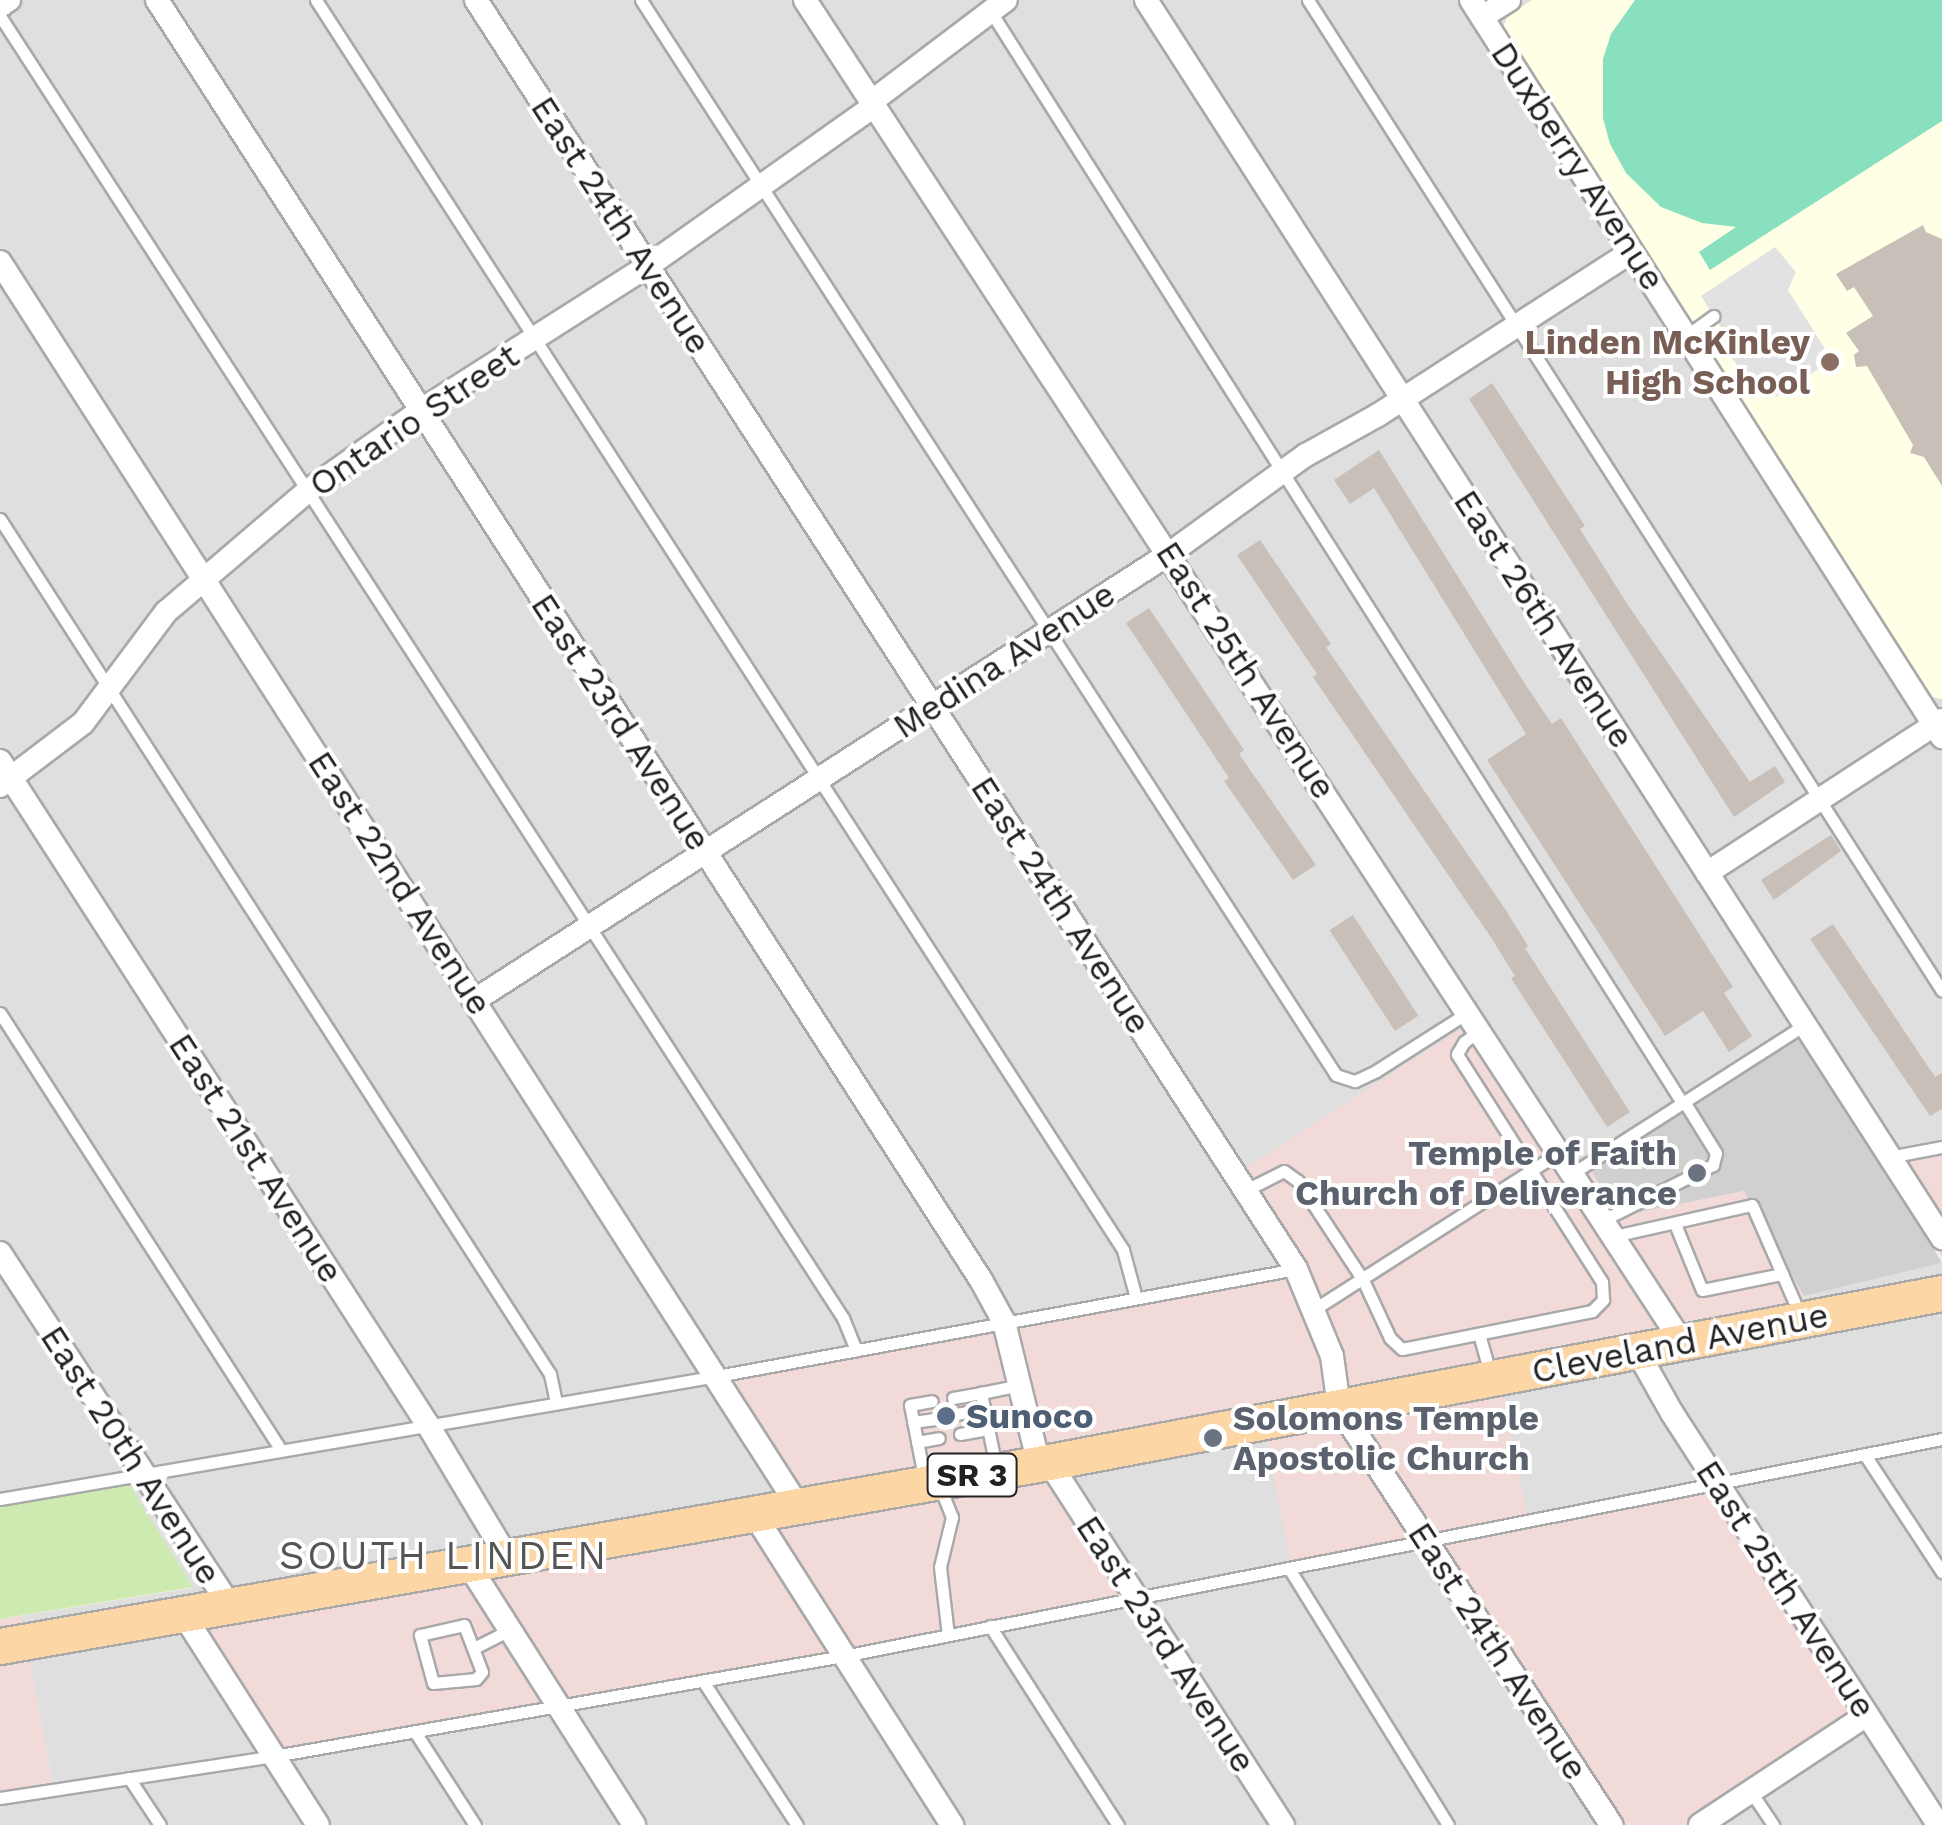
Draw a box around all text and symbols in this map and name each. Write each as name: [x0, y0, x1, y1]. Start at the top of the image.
street label: Duxberry Avenue: [1481, 33, 1675, 299]
street label: East 24th Avenue: [522, 88, 720, 362]
place label: Linden McKinley High School: [1525, 321, 1810, 403]
street label: Ontario Street: [301, 334, 527, 506]
marker: Linden McKinley High School: [1819, 351, 1841, 373]
street label: East 26th Avenue: [1444, 481, 1644, 757]
street label: East 25th Avenue: [1147, 533, 1345, 807]
street label: Medina Avenue: [884, 572, 1124, 748]
street label: East 23rd Avenue: [522, 585, 720, 859]
street label: East 22nd Avenue: [299, 743, 501, 1023]
street label: East 24th Avenue: [962, 768, 1160, 1042]
street label: East 21st Avenue: [159, 1025, 353, 1291]
place label: Temple of Faith Church of Deliverance: [1295, 1132, 1677, 1214]
marker: Temple of Faith Church of Deliverance: [1686, 1162, 1708, 1184]
street label: Cleveland Avenue: [1527, 1294, 1833, 1392]
street label: East 20th Avenue: [31, 1317, 231, 1593]
place label: Sunoco: [966, 1395, 1094, 1437]
place label: Solomons Temple Apostolic Church: [1233, 1397, 1540, 1479]
marker: Sunoco: [935, 1405, 957, 1427]
marker: Solomons Temple Apostolic Church: [1202, 1427, 1224, 1449]
road number: SR 3: [924, 1448, 1020, 1502]
street label: East 25th Avenue: [1687, 1452, 1885, 1726]
street label: East 23rd Avenue: [1067, 1507, 1265, 1781]
street label: East 24th Avenue: [1399, 1514, 1597, 1788]
district label: SOUTH LINDEN: [279, 1532, 609, 1580]

